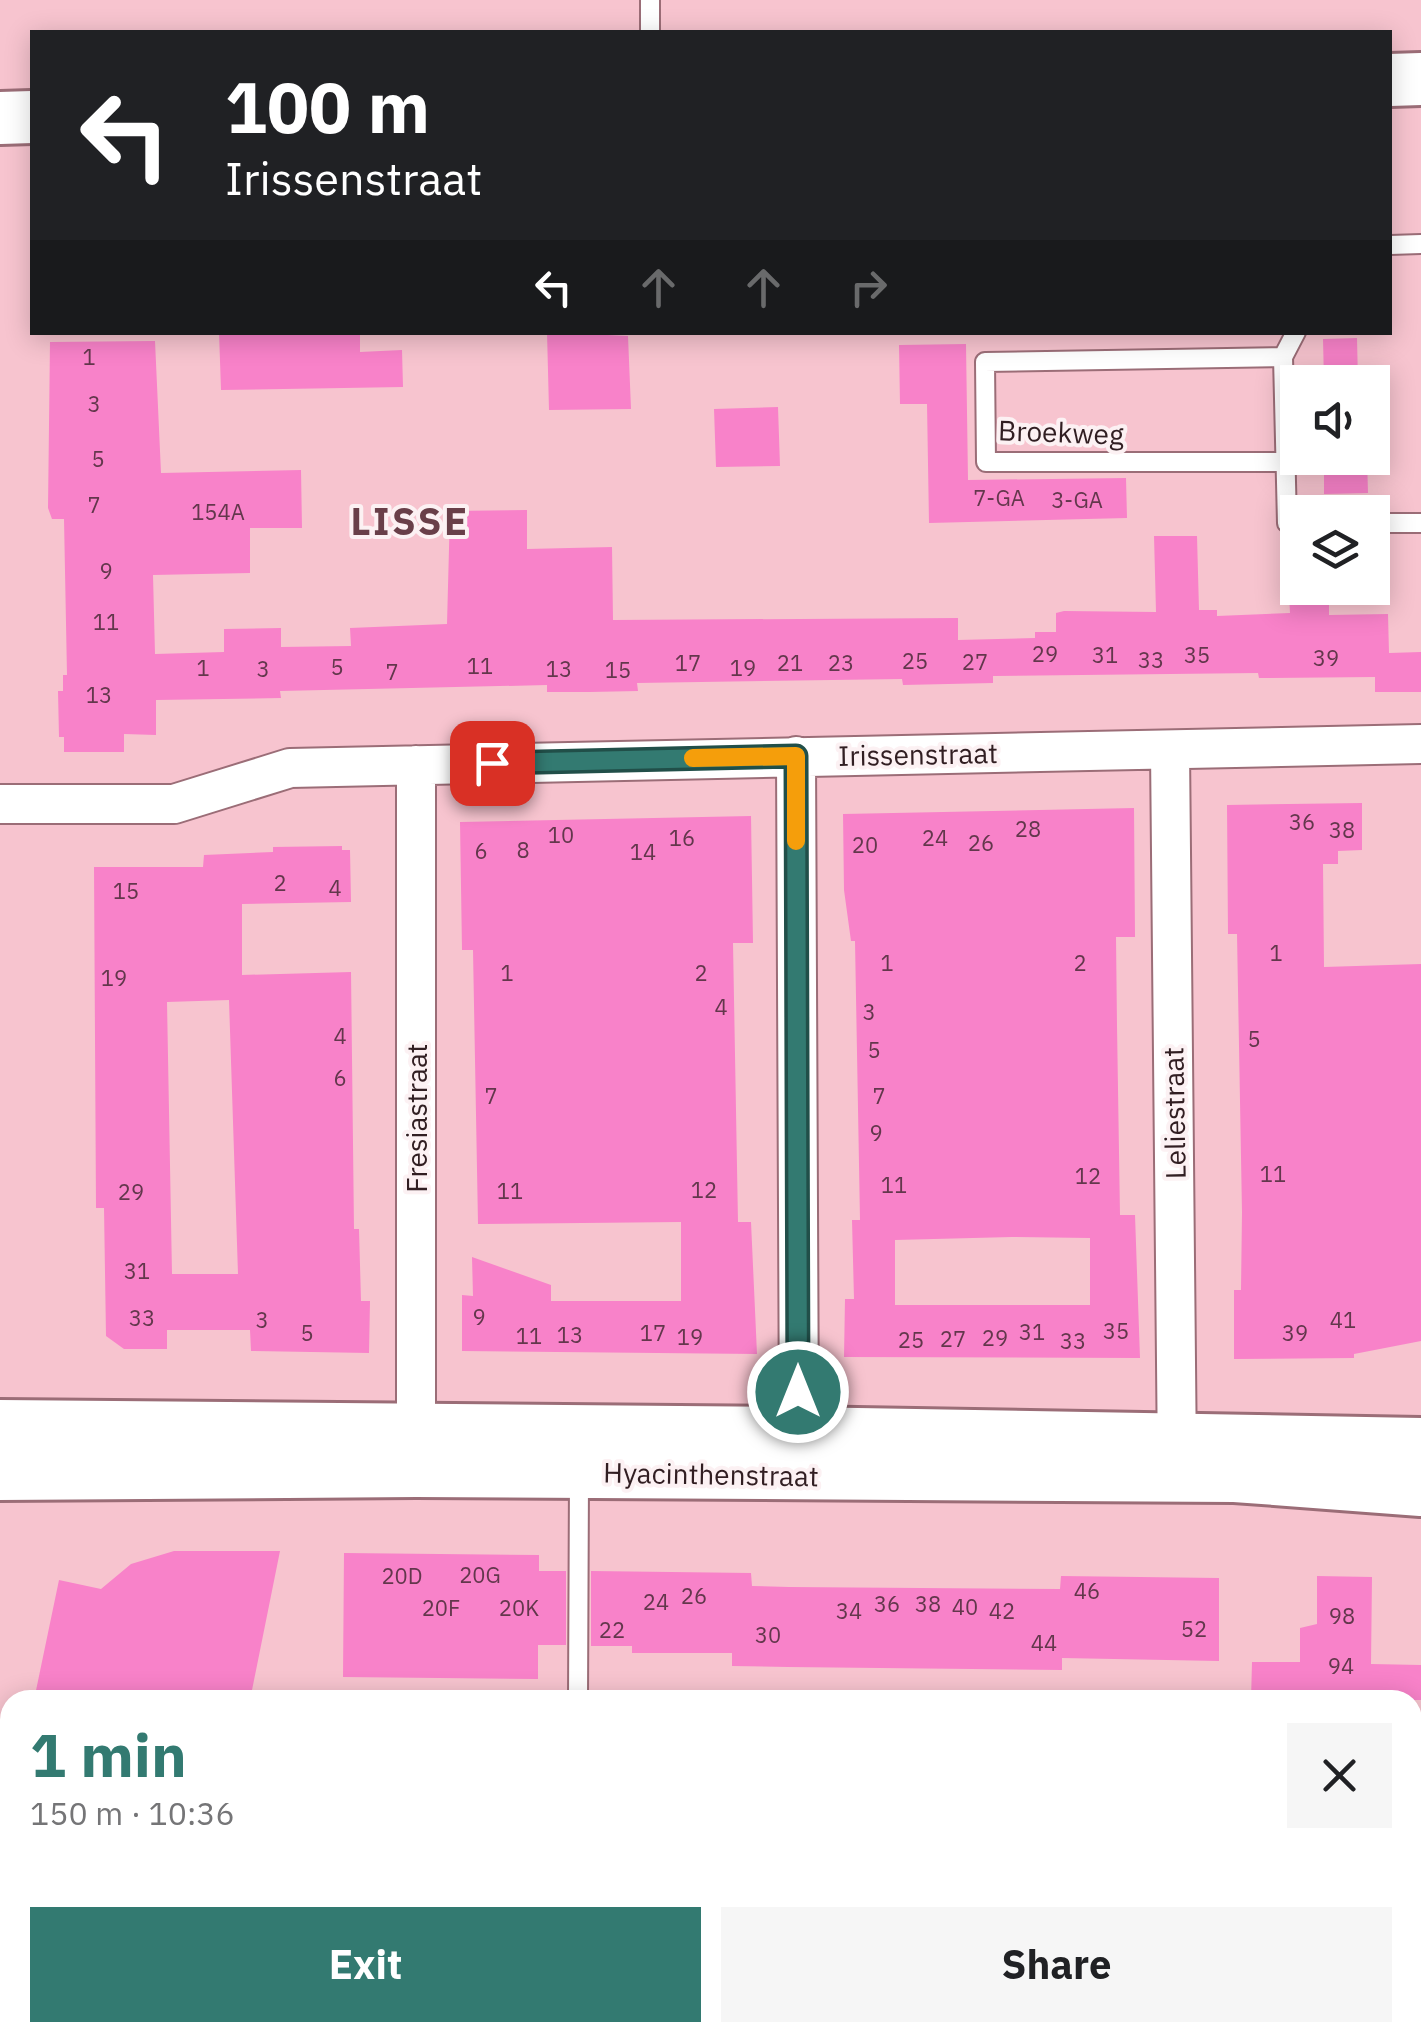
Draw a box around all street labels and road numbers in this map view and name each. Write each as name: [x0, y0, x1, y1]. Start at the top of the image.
street label: Broekweg: [998, 411, 1125, 453]
street label: Irissenstraat: [838, 734, 998, 774]
street label: Fresiastraat: [398, 1043, 435, 1193]
street label: Leliestraat: [1154, 1047, 1194, 1179]
street label: Hyacinthenstraat: [603, 1454, 819, 1494]

